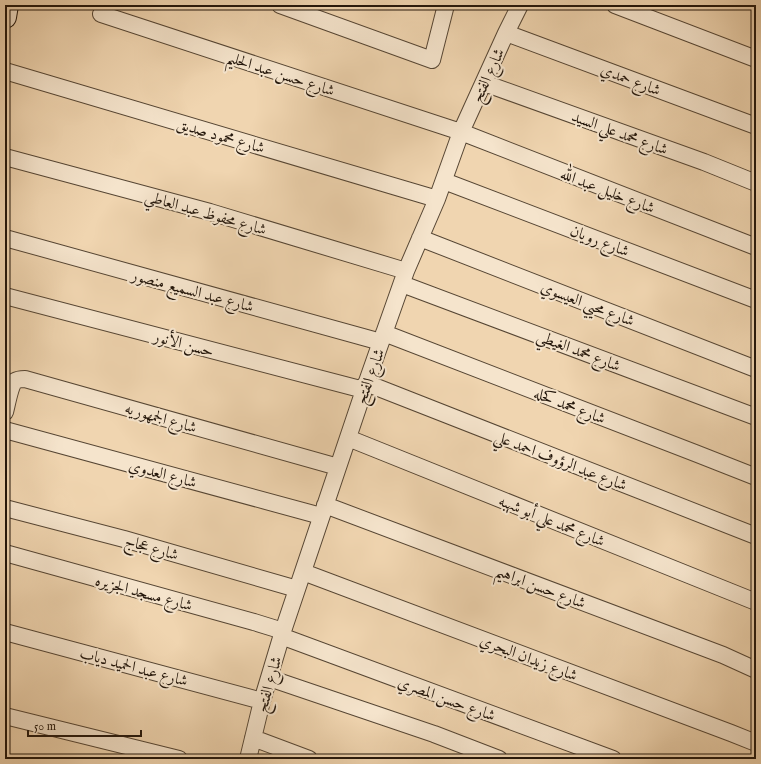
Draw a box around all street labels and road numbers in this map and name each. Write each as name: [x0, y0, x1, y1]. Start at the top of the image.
street label: شارع الفتح: [468, 45, 513, 107]
street label: شارع حسن عبد الحليم: [222, 48, 337, 107]
street label: شارع حمدي: [597, 60, 663, 103]
street label: شارع محمد علي السيد: [567, 107, 670, 164]
street label: شارع محمود صديق: [174, 115, 267, 161]
street label: شارع خليل عبد الله: [556, 161, 659, 221]
street label: شارع محفوظ عبد العاطي: [141, 187, 269, 245]
street label: شارع رويان: [566, 221, 632, 264]
street label: شارع عبد السميع منصور: [126, 266, 256, 322]
street label: شارع محيي العيسوي: [536, 278, 637, 336]
street label: حسن الأنور: [149, 324, 217, 363]
street label: شارع محمد الغيطي: [532, 327, 623, 381]
street label: شارع الفتح: [352, 346, 393, 408]
street label: شارع محمد كحله: [530, 384, 608, 432]
street label: شارع الجمهوريه: [121, 399, 199, 441]
street label: شارع عبد الرؤوف احمد علي: [490, 427, 629, 500]
street label: شارع العدوي: [126, 456, 199, 496]
street label: شارع محمد علي أبو شهبه: [494, 489, 608, 556]
street label: شارع عجاج: [121, 532, 181, 569]
street label: شارع حسن ابراهيم: [491, 562, 588, 619]
street label: شارع مسجد الجزيره: [92, 571, 194, 618]
street label: شارع زيدان البحري: [476, 631, 580, 689]
street label: شارع عبد الحميد دياب: [77, 644, 190, 694]
street label: شارع الفتح: [252, 654, 290, 716]
street label: شارع حسن المصري: [394, 673, 498, 729]

